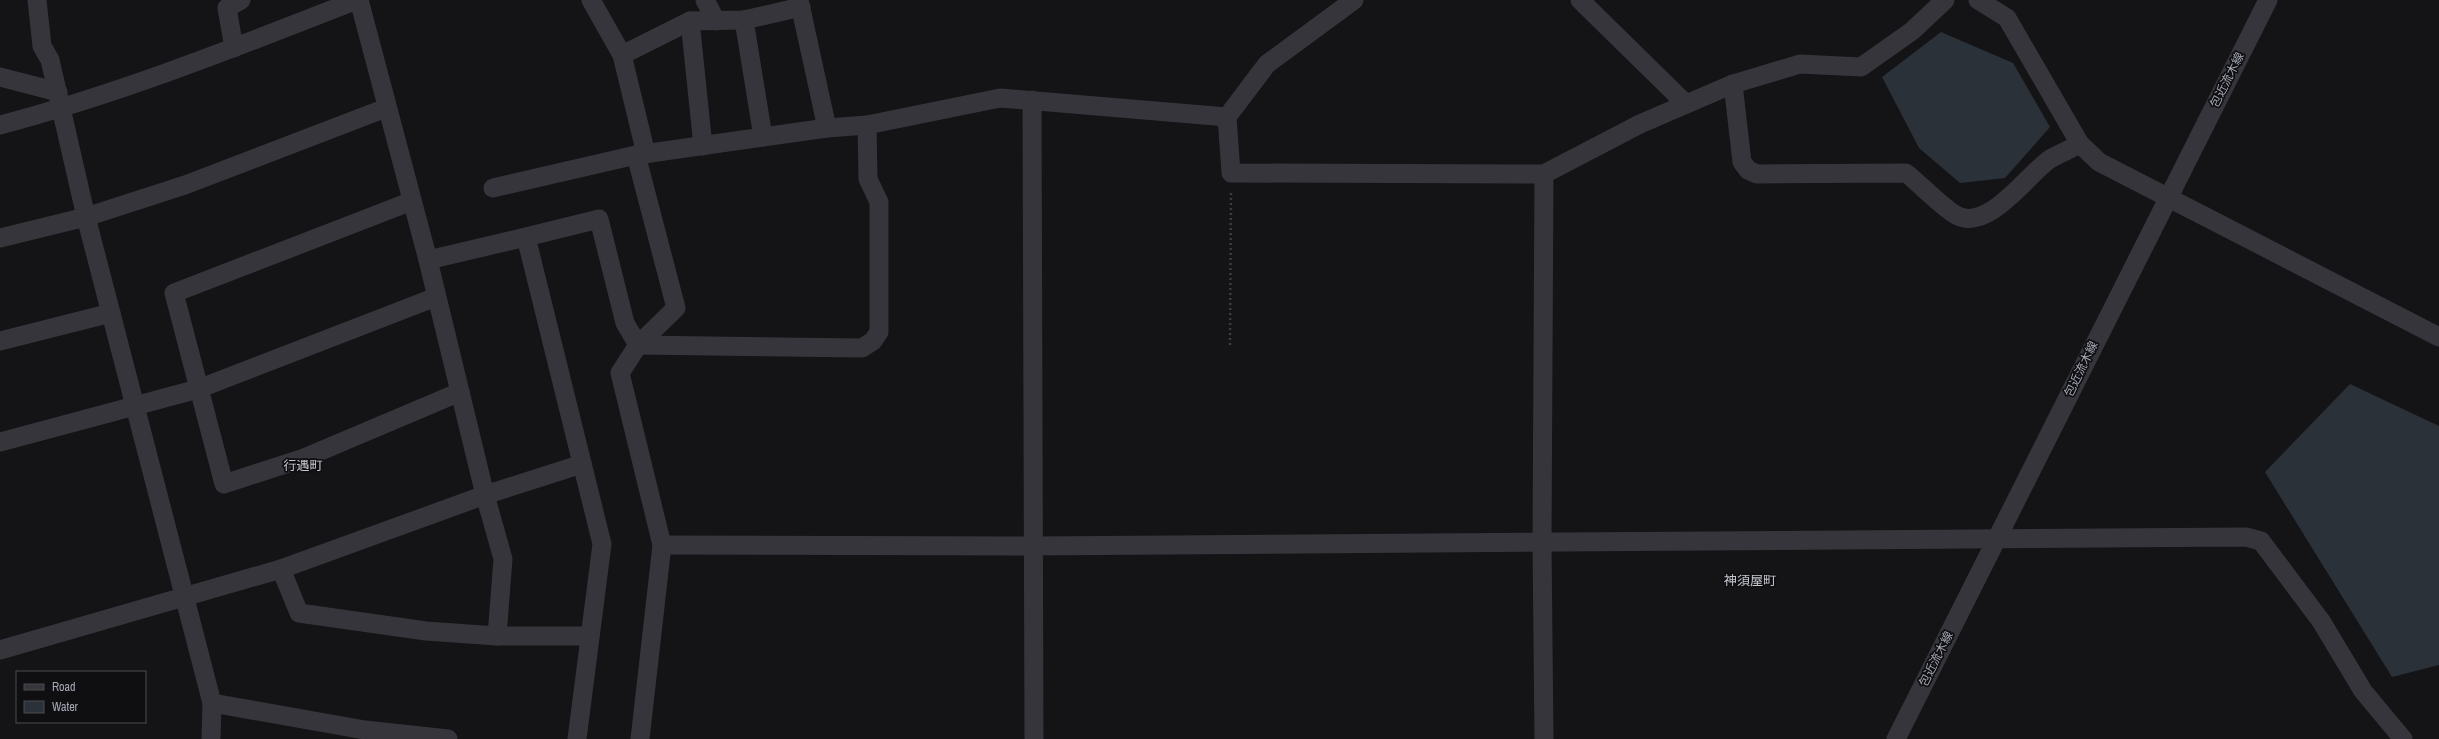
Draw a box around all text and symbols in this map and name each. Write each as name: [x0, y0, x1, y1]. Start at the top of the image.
street label: 包近流木線: [2206, 50, 2248, 110]
street label: 包近流木線: [2061, 339, 2101, 399]
district label: 行遇町: [283, 457, 323, 474]
district label: 神須屋町: [1724, 572, 1776, 589]
street label: 包近流木線: [1915, 629, 1957, 689]
legend: [16, 671, 146, 723]
text: Road: [52, 679, 76, 695]
text: Water: [52, 699, 79, 715]

